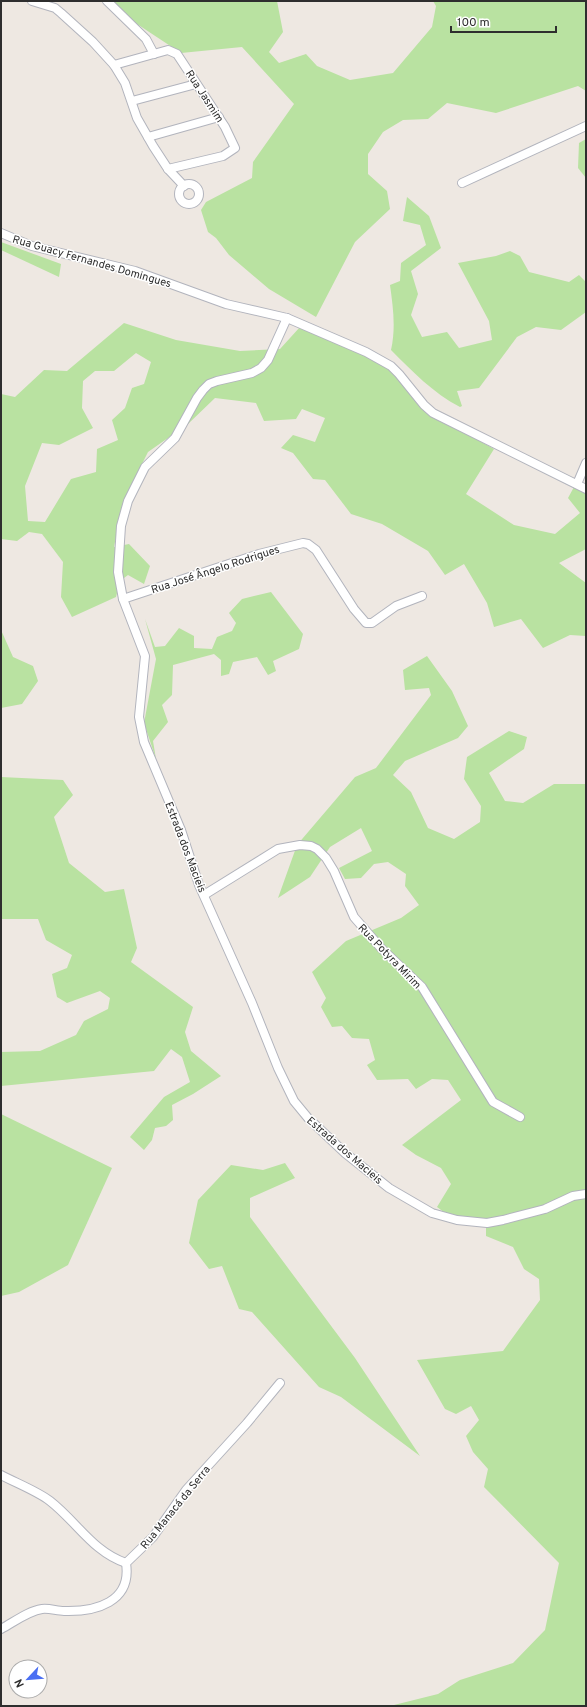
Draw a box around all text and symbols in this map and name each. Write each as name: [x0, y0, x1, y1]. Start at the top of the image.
scale bar: [451, 8, 556, 34]
text: 100 m: [457, 15, 490, 31]
street label: Rua Jasmim: [182, 67, 226, 126]
street label: Rua Guacy Fernandes Domingues: [11, 233, 173, 291]
street label: Rua José Ângelo Rodrigues: [149, 542, 281, 597]
street label: Estrada dos Macieis: [161, 800, 209, 895]
street label: Rua Potyra Mirim: [355, 921, 424, 992]
street label: Estrada dos Macieis: [303, 1114, 385, 1188]
street label: Rua Manacá da Serra: [138, 1463, 214, 1552]
north arrow: [8, 1659, 48, 1699]
text: N: [12, 1676, 28, 1690]

